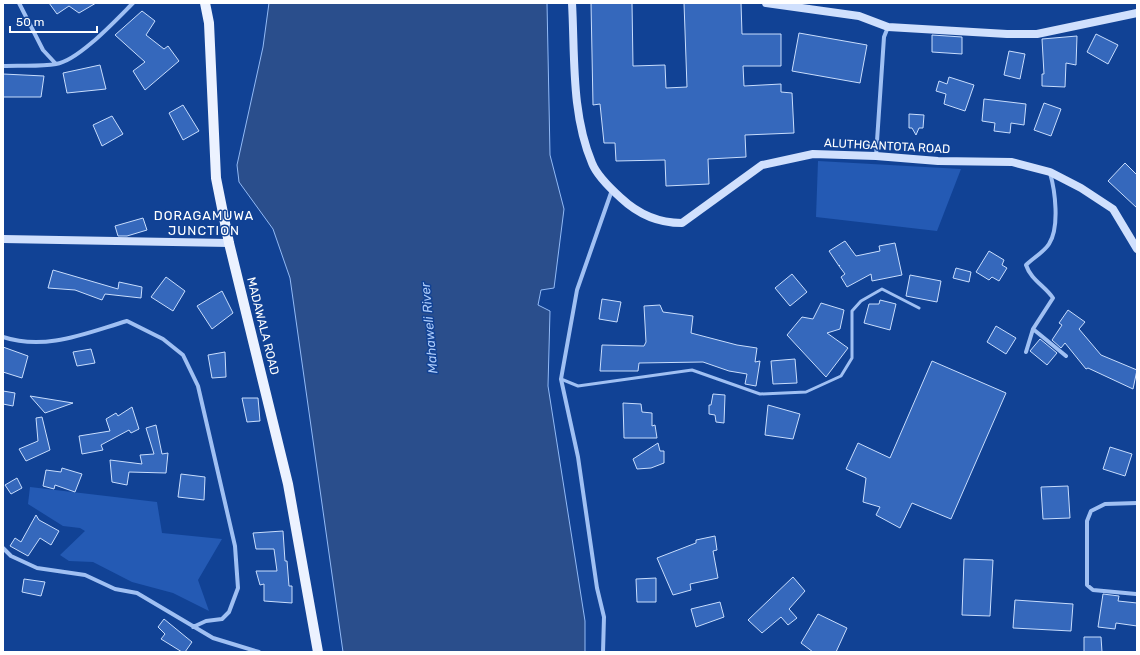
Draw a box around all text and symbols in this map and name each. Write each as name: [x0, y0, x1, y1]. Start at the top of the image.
scale bar: [10, 8, 97, 34]
text: 50 m: [16, 15, 44, 29]
street label: ALUTHGANTOTA ROAD: [823, 136, 951, 156]
district label: DORAGAMUWA JUNCTION: [154, 208, 254, 238]
street label: MADAWALA ROAD: [244, 276, 282, 376]
water label: Mahaweli River: [417, 281, 440, 374]

